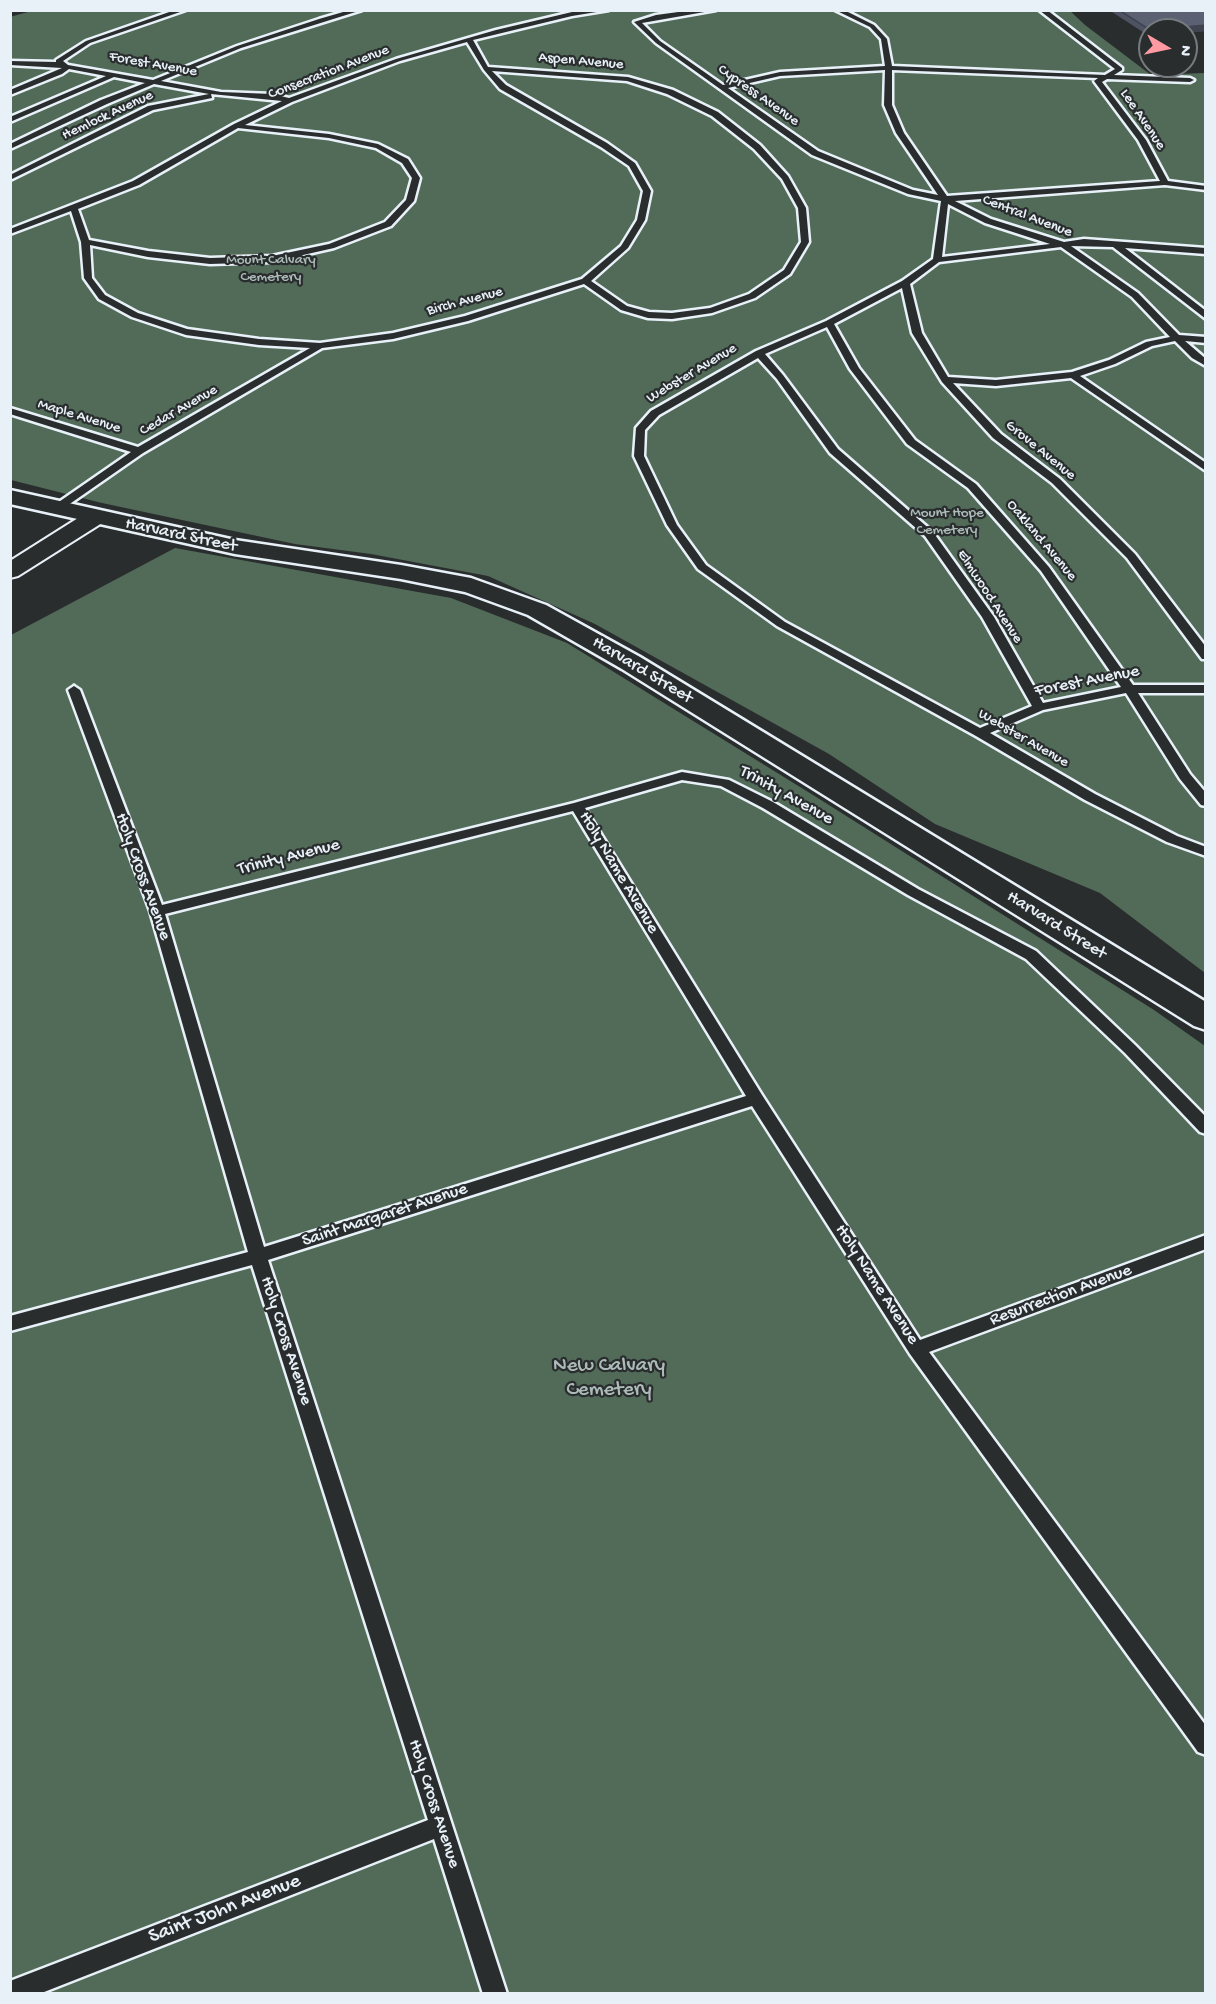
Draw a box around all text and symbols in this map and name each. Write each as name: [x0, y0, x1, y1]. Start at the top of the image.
north arrow: [1138, 18, 1198, 78]
street label: Consecration Avenue: [266, 42, 392, 104]
text: N: [1174, 44, 1194, 57]
street label: Forest Avenue: [108, 48, 198, 82]
street label: Aspen Avenue: [538, 49, 624, 75]
street label: Cypress Avenue: [714, 61, 802, 131]
street label: Lee Avenue: [1115, 86, 1169, 154]
street label: Hemlock Avenue: [60, 87, 156, 145]
street label: Central Avenue: [980, 192, 1074, 242]
park label: Mount Calvary Cemetery: [226, 252, 316, 287]
street label: Birch Avenue: [425, 283, 505, 321]
street label: Webster Avenue: [644, 340, 740, 408]
street label: Cedar Avenue: [137, 381, 221, 441]
street label: Maple Avenue: [35, 396, 123, 438]
street label: Grove Avenue: [1001, 417, 1079, 485]
street label: Oakland Avenue: [1002, 497, 1080, 585]
park label: Mount Hope Cemetery: [910, 505, 984, 540]
street label: Harvard Street: [123, 514, 239, 558]
street label: Elmwood Avenue: [952, 547, 1026, 647]
street label: Harvard Street: [588, 632, 696, 710]
street label: Forest Avenue: [1033, 661, 1141, 703]
street label: Webster Avenue: [974, 706, 1072, 772]
street label: Trinity Avenue: [735, 761, 837, 831]
street label: Holy Name Avenue: [573, 808, 663, 938]
street label: Holy Cross Avenue: [109, 810, 175, 944]
street label: Trinity Avenue: [236, 835, 342, 881]
street label: Harvard Street: [1002, 887, 1110, 965]
street label: Saint Margaret Avenue: [299, 1179, 471, 1253]
street label: Holy Name Avenue: [829, 1221, 923, 1349]
street label: Resurrection Avenue: [987, 1260, 1135, 1332]
street label: Holy Cross Avenue: [254, 1274, 316, 1408]
park label: New Calvary Cemetery: [553, 1354, 665, 1404]
street label: Holy Cross Avenue: [402, 1737, 464, 1871]
street label: Saint John Avenue: [145, 1869, 305, 1951]

